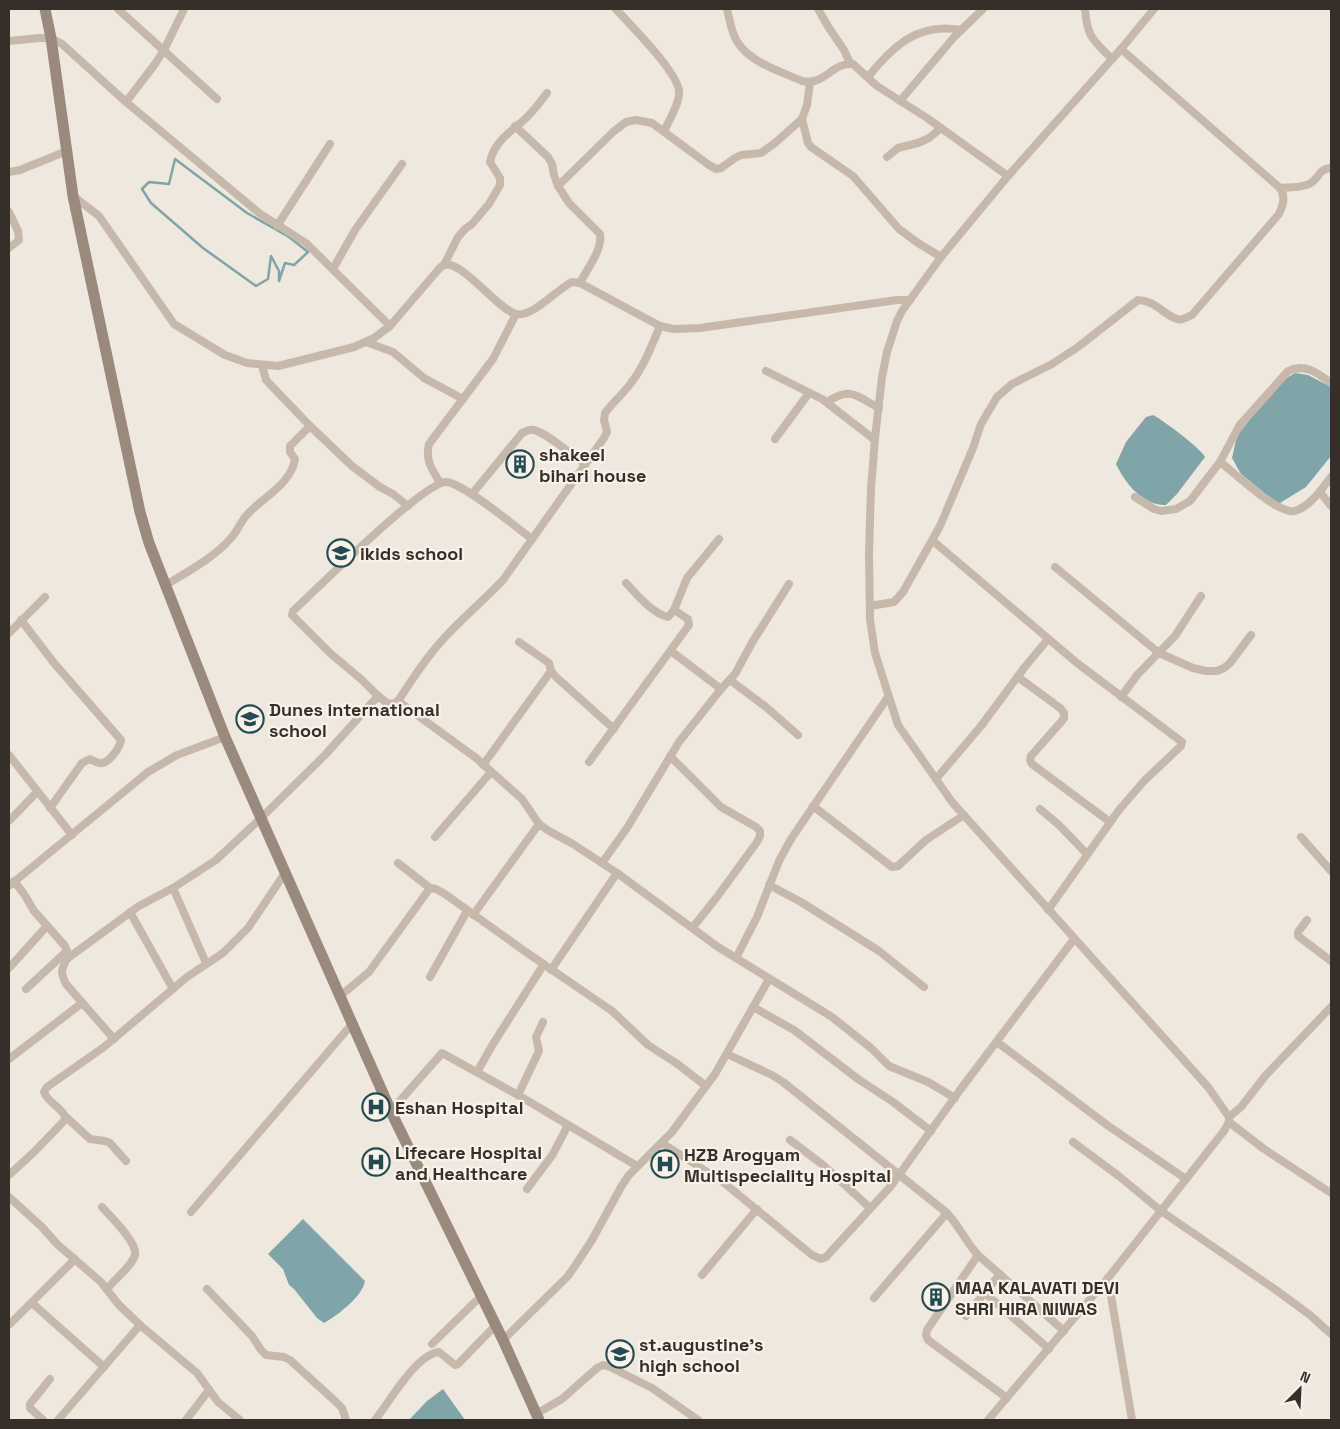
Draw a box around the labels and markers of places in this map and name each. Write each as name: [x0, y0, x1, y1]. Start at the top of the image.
place label: shakeel bihari house: [539, 443, 646, 487]
building icon: shakeel bihari house: [505, 449, 535, 479]
school or university icon: ikids school: [326, 538, 356, 568]
place label: ikids school: [360, 542, 463, 565]
place label: Dunes international school: [269, 698, 440, 742]
school or university icon: Dunes international school: [235, 704, 265, 734]
hospital icon: Eshan Hospital: [361, 1092, 391, 1122]
place label: Eshan Hospital: [395, 1096, 523, 1119]
place label: Lifecare Hospital and Healthcare: [395, 1141, 542, 1185]
place label: HZB Arogyam Multispeciality Hospital: [684, 1143, 891, 1187]
hospital icon: Lifecare Hospital and Healthcare: [361, 1147, 391, 1177]
hospital icon: HZB Arogyam Multispeciality Hospital: [650, 1149, 680, 1179]
place label: MAA KALAVATI DEVI SHRI HIRA NIWAS: [955, 1276, 1119, 1320]
building icon: MAA KALAVATI DEVI SHRI HIRA NIWAS: [921, 1282, 951, 1312]
place label: st.augustine's high school: [639, 1333, 763, 1377]
school or university icon: st.augustine's high school: [605, 1339, 635, 1369]

